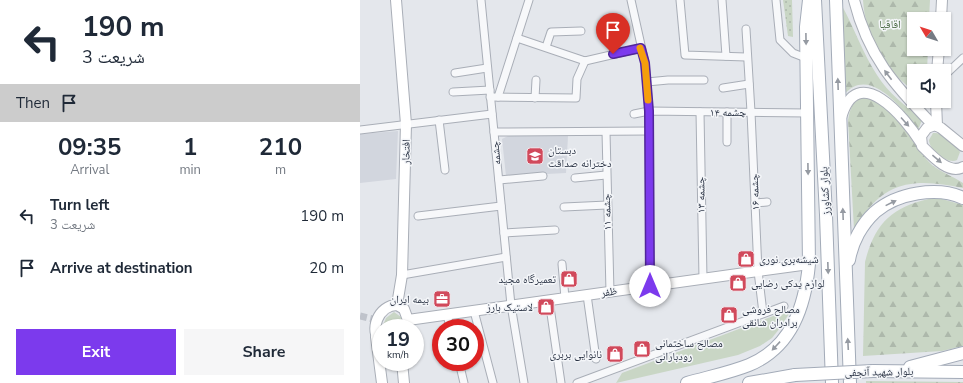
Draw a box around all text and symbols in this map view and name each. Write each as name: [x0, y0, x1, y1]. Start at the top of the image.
text: 190 m: [82, 8, 165, 46]
north arrow: [907, 12, 951, 56]
map controls: [907, 12, 951, 108]
pin: [596, 13, 630, 54]
icon: left: [16, 16, 68, 68]
park label: اقاقیا: [879, 17, 901, 32]
icon: arrive: [602, 19, 624, 41]
one-way arrow: [803, 33, 809, 46]
text: شریعت 3: [82, 45, 145, 69]
button: sound: [907, 64, 951, 108]
one-way arrow: [884, 70, 892, 81]
one-way arrow: [835, 78, 842, 90]
icon: arrive: [58, 92, 80, 114]
text: Then: [16, 93, 50, 113]
street label: چشمه ۱۴: [710, 105, 746, 120]
one-way arrow: [900, 117, 909, 127]
text: 09:35: [58, 131, 121, 163]
text: 1: [183, 131, 197, 163]
text: 210: [259, 131, 302, 163]
street label: افتخار: [398, 139, 414, 166]
street label: چشمه: [487, 140, 505, 166]
place label: دبستان دخترانه صداقت: [548, 143, 612, 171]
school or university icon: دبستان دخترانه صداقت: [525, 146, 545, 166]
one-way arrow: [932, 154, 942, 163]
text: Arrival: [70, 161, 109, 179]
text: min: [179, 161, 201, 179]
text: m: [275, 161, 286, 179]
one-way arrow: [805, 163, 811, 176]
street label: بلوار کشاورز: [816, 166, 834, 217]
street label: چشمه ۱۶: [747, 173, 763, 211]
street label: چشمه ۱۳: [693, 177, 709, 213]
street label: چشمه ۱۱: [599, 193, 615, 231]
text: Turn left: [50, 195, 109, 215]
one-way arrow: [885, 200, 897, 206]
icon: left: [16, 205, 38, 227]
text: 190 m: [300, 206, 344, 226]
one-way arrow: [839, 208, 846, 220]
text: شریعت 3: [50, 216, 95, 234]
shop icon: شیشه‌بری نوری: [736, 249, 756, 269]
place label: شیشه‌بری نوری: [759, 252, 819, 267]
icon: arrive: [16, 257, 38, 279]
text: Arrive at destination: [50, 258, 193, 278]
text: 20 m: [309, 258, 344, 278]
one-way arrow: [825, 262, 831, 275]
position arrow: [629, 265, 671, 307]
shop icon: تعمیرگاه مجید: [559, 269, 579, 289]
place label: تعمیرگاه مجید: [499, 272, 557, 287]
shop icon: لوازم یدکی رضایی: [728, 273, 748, 293]
place label: لوازم یدکی رضایی: [751, 276, 825, 291]
street label: ظفر: [599, 283, 618, 301]
office icon: بیمه ایران: [432, 289, 452, 309]
place label: بیمه ایران: [390, 292, 429, 307]
shop icon: لاستیک بارز: [536, 297, 556, 317]
place label: لاستیک بارز: [485, 300, 533, 315]
place label: مصالح فروشی برادران شانقی: [742, 302, 800, 330]
shop icon: مصالح فروشی برادران شانقی: [719, 305, 739, 325]
speed limit sign: 30: [432, 319, 484, 371]
text: 19: [386, 326, 410, 353]
button: Exit: [16, 329, 176, 375]
button: Share: [184, 329, 344, 375]
place label: مصالح ساختمانی رودبارانی: [655, 336, 723, 364]
one-way arrow: [844, 338, 851, 350]
shop icon: مصالح ساختمانی رودبارانی: [632, 339, 652, 359]
one-way arrow: [771, 341, 781, 351]
shop icon: نانوایی بربری: [605, 344, 625, 364]
place label: نانوایی بربری: [550, 347, 602, 362]
text: km/h: [387, 348, 409, 362]
street label: بلوار شهید آنجفی: [844, 364, 914, 380]

